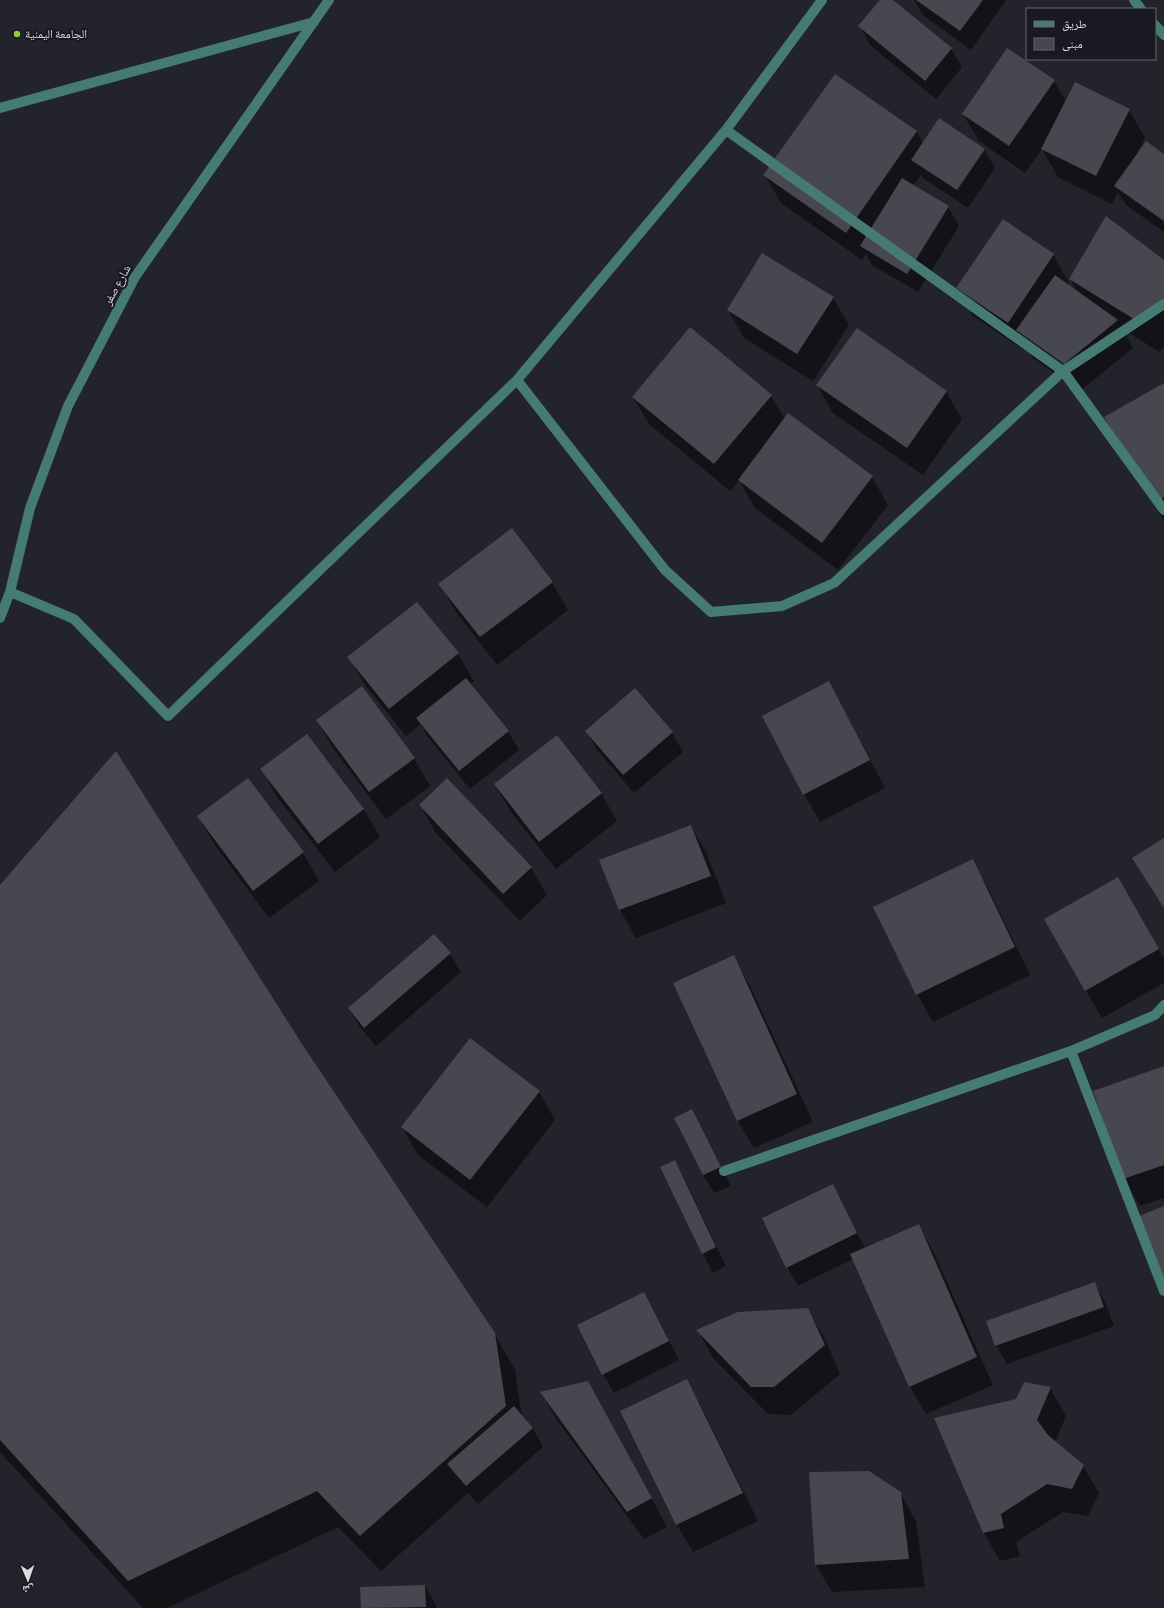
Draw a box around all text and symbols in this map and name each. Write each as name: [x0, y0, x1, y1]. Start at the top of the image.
legend: [1026, 8, 1156, 60]
text: طريق: [1062, 18, 1087, 31]
place label: الجامعة اليمنية: [25, 28, 87, 41]
marker: الجامعة اليمنية: [12, 29, 22, 39]
text: مبنى: [1062, 38, 1083, 51]
street label: شارع صفر: [101, 263, 135, 309]
north arrow: [8, 1560, 48, 1600]
text: ش: [22, 1582, 34, 1595]

